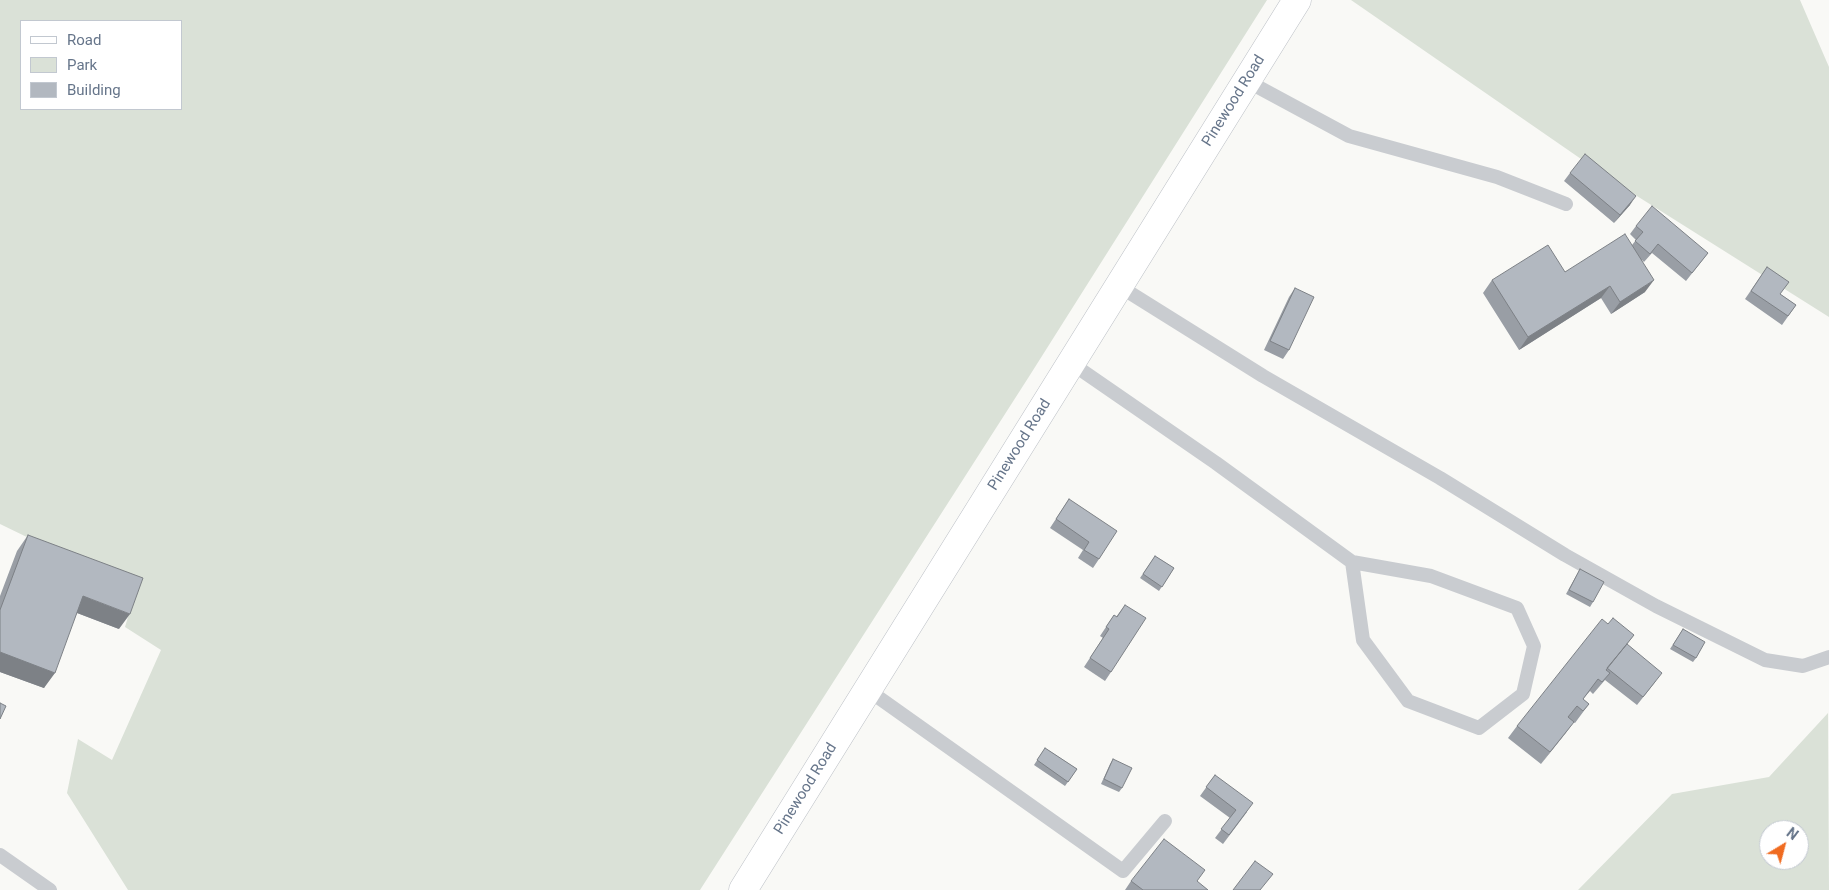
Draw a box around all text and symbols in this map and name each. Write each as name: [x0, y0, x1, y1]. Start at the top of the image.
legend: [20, 20, 182, 110]
text: Road: [67, 31, 101, 49]
street label: Pinewood Road: [1199, 52, 1269, 150]
text: Park: [67, 56, 97, 74]
text: Building: [67, 81, 121, 99]
street label: Pinewood Road: [985, 396, 1055, 494]
street label: Pinewood Road: [771, 740, 841, 838]
north arrow: [1759, 820, 1809, 870]
text: N: [1784, 824, 1801, 843]

